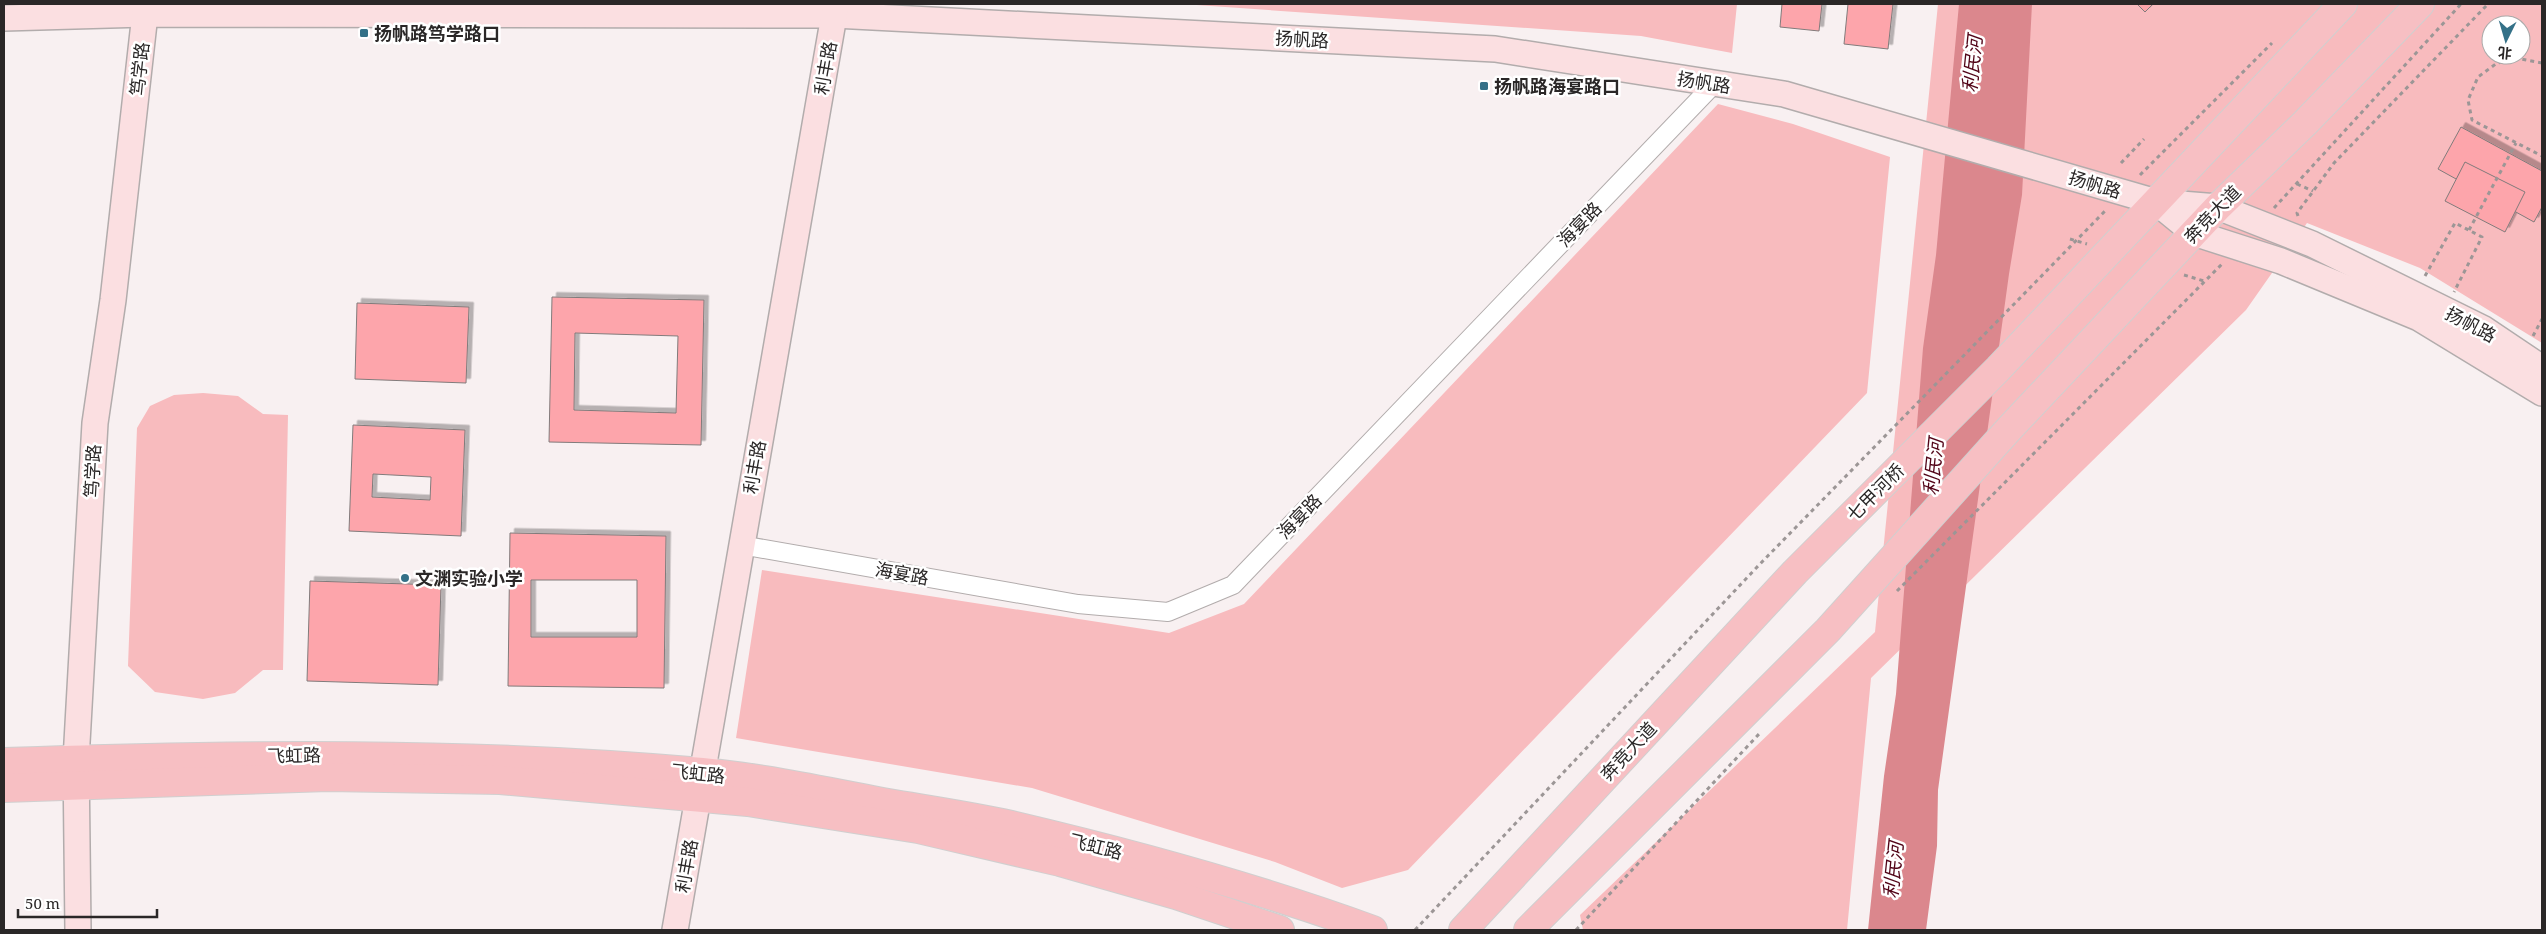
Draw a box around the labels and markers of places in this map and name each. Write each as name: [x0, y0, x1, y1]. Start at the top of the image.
place label: 扬帆路笃学路口: [374, 21, 500, 45]
marker: 扬帆路笃学路口: [358, 27, 370, 39]
place label: 扬帆路海宴路口: [1494, 74, 1620, 98]
marker: 扬帆路海宴路口: [1478, 80, 1490, 92]
place label: 文渊实验小学: [415, 566, 523, 590]
marker: 文渊实验小学: [399, 572, 411, 584]

